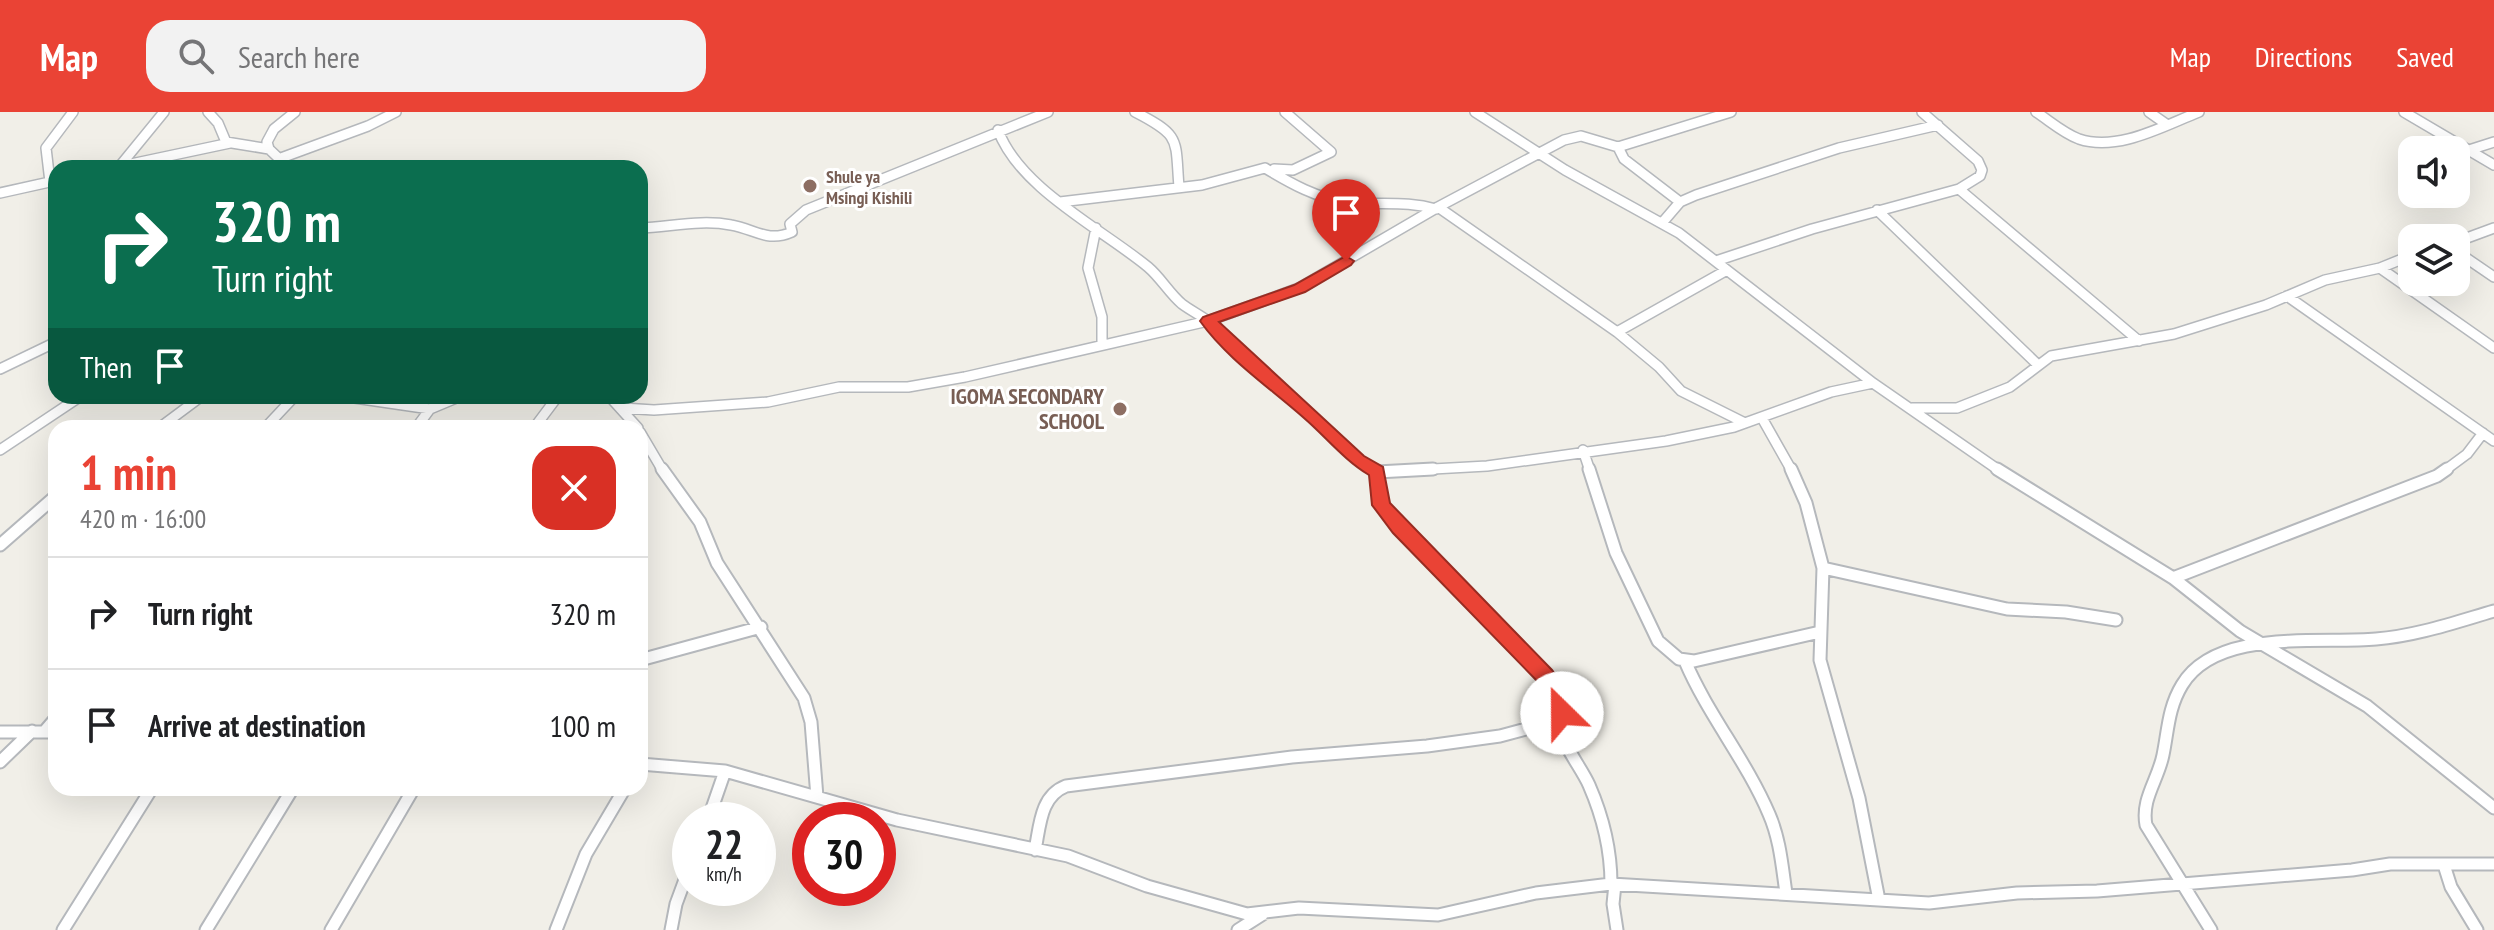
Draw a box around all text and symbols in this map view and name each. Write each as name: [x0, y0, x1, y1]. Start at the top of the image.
search box: [146, 20, 706, 92]
text: Map: [40, 32, 98, 81]
icon: search: [174, 34, 218, 78]
text: Search here: [238, 37, 360, 76]
text: Map: [2170, 38, 2211, 75]
text: Directions: [2255, 38, 2352, 75]
text: Saved: [2396, 38, 2454, 75]
map controls: [2398, 136, 2470, 296]
button: sound: [2398, 136, 2470, 208]
place label: Shule ya Msingi Kishili: [826, 165, 912, 209]
marker: Shule ya Msingi Kishili: [801, 177, 819, 195]
pin: [1312, 179, 1380, 261]
text: 320 m: [212, 185, 341, 257]
icon: arrive: [1324, 191, 1368, 235]
icon: right: [80, 192, 184, 296]
button: layers: [2398, 224, 2470, 296]
text: Turn right: [212, 255, 333, 302]
icon: arrive: [148, 344, 192, 388]
text: Then: [80, 347, 132, 386]
place label: IGOMA SECONDARY SCHOOL: [951, 382, 1105, 435]
marker: IGOMA SECONDARY SCHOOL: [1111, 400, 1129, 418]
text: 1 min: [80, 441, 177, 503]
button: close: [532, 446, 616, 530]
text: 420 m · 16:00: [80, 502, 206, 535]
icon: right: [80, 591, 124, 635]
text: Turn right: [148, 594, 252, 633]
text: 320 m: [550, 594, 616, 633]
position arrow: [1520, 671, 1604, 755]
icon: arrive: [80, 703, 124, 747]
text: Arrive at destination: [148, 706, 366, 745]
text: 100 m: [550, 706, 616, 745]
speed limit sign: 30: [792, 802, 896, 906]
text: 22: [705, 818, 743, 870]
text: km/h: [706, 861, 742, 887]

